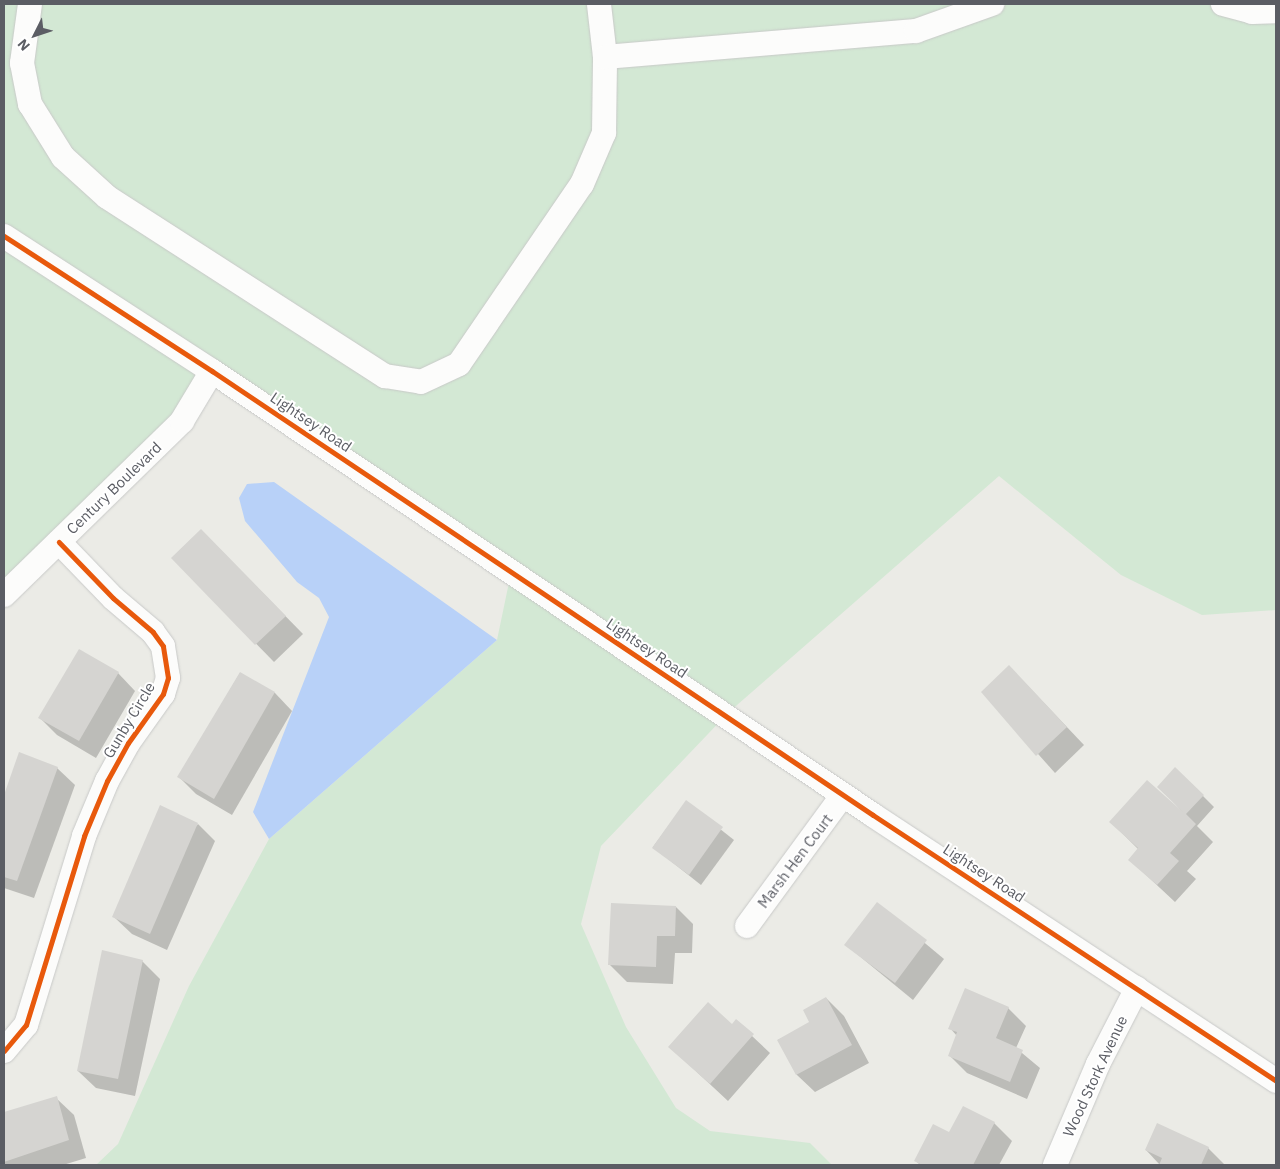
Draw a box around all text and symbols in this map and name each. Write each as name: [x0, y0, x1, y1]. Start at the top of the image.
north arrow: [10, 10, 60, 60]
text: N: [14, 35, 34, 55]
street label: Lightsey Road: [267, 388, 355, 456]
street label: Century Boulevard: [63, 438, 165, 538]
street label: Lightsey Road: [603, 614, 691, 682]
street label: Gunby Circle: [99, 679, 159, 761]
street label: Marsh Hen Court: [754, 810, 836, 912]
street label: Lightsey Road: [940, 840, 1028, 906]
street label: Wood Stork Avenue: [1059, 1013, 1131, 1139]

